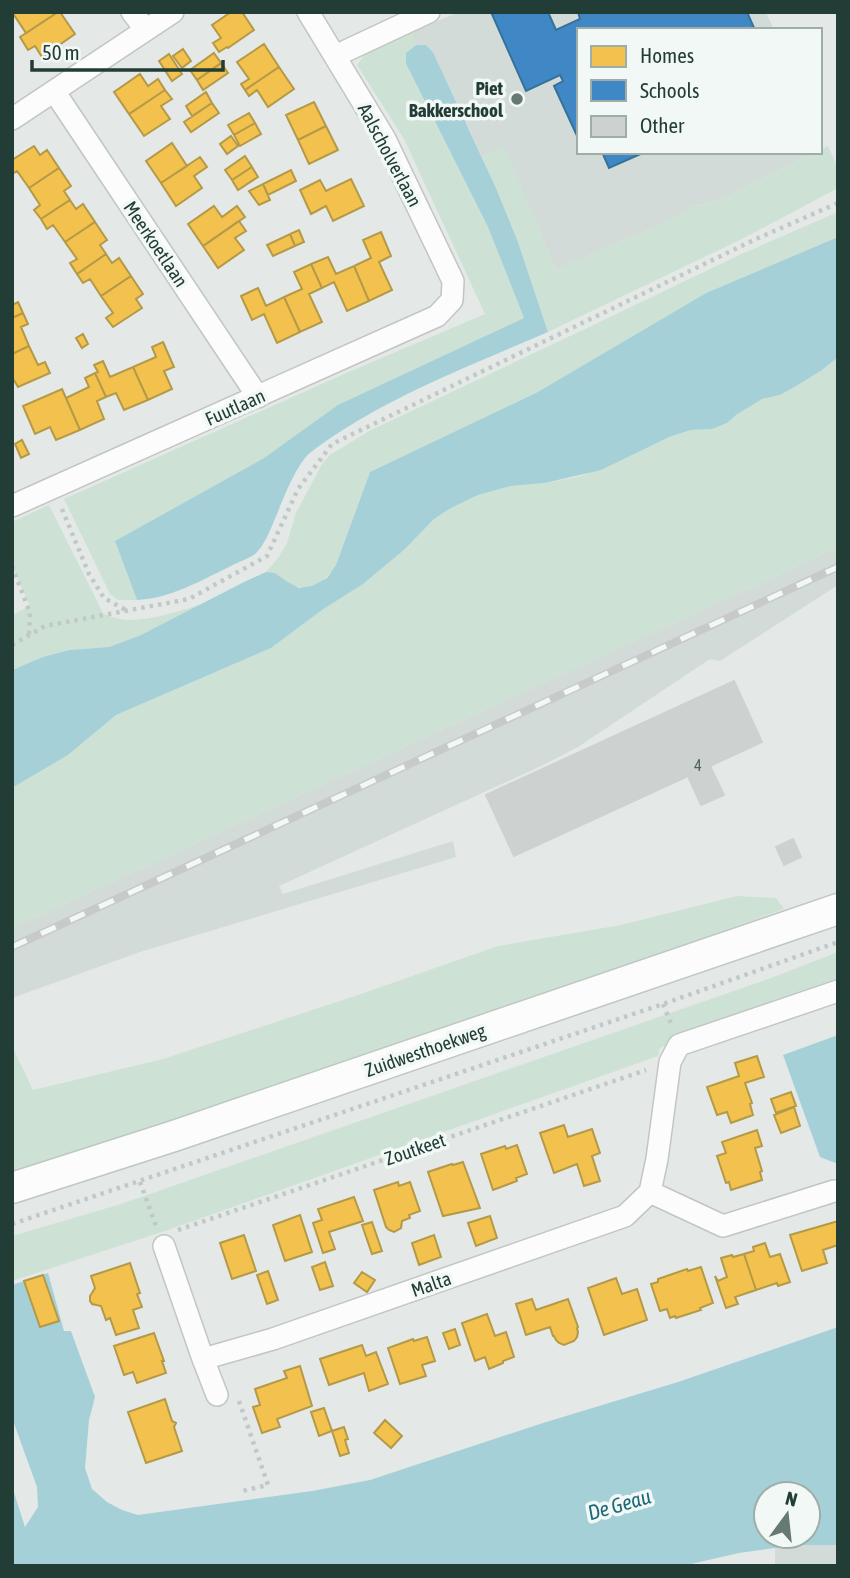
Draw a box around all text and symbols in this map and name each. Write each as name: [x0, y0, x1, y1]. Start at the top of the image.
scale bar: [32, 28, 222, 72]
legend: [577, 28, 822, 154]
text: 50 m: [42, 40, 80, 64]
text: Homes: [640, 43, 694, 67]
place label: Piet Bakkerschool: [409, 77, 504, 121]
text: Schools: [640, 78, 700, 102]
marker: Piet Bakkerschool: [509, 91, 525, 107]
street label: Aalscholverlaan: [354, 100, 426, 210]
text: Other: [640, 113, 685, 137]
street label: Meerkoetlaan: [119, 197, 193, 291]
street label: Fuutlaan: [202, 384, 268, 430]
house number: 4: [694, 756, 702, 774]
street label: Zuidwesthoekweg: [362, 1019, 489, 1081]
street label: Zoutkeet: [382, 1128, 448, 1170]
street label: Malta: [408, 1267, 454, 1301]
north arrow: [752, 1480, 822, 1550]
water label: De Geau: [585, 1484, 653, 1524]
text: N: [783, 1487, 800, 1511]

